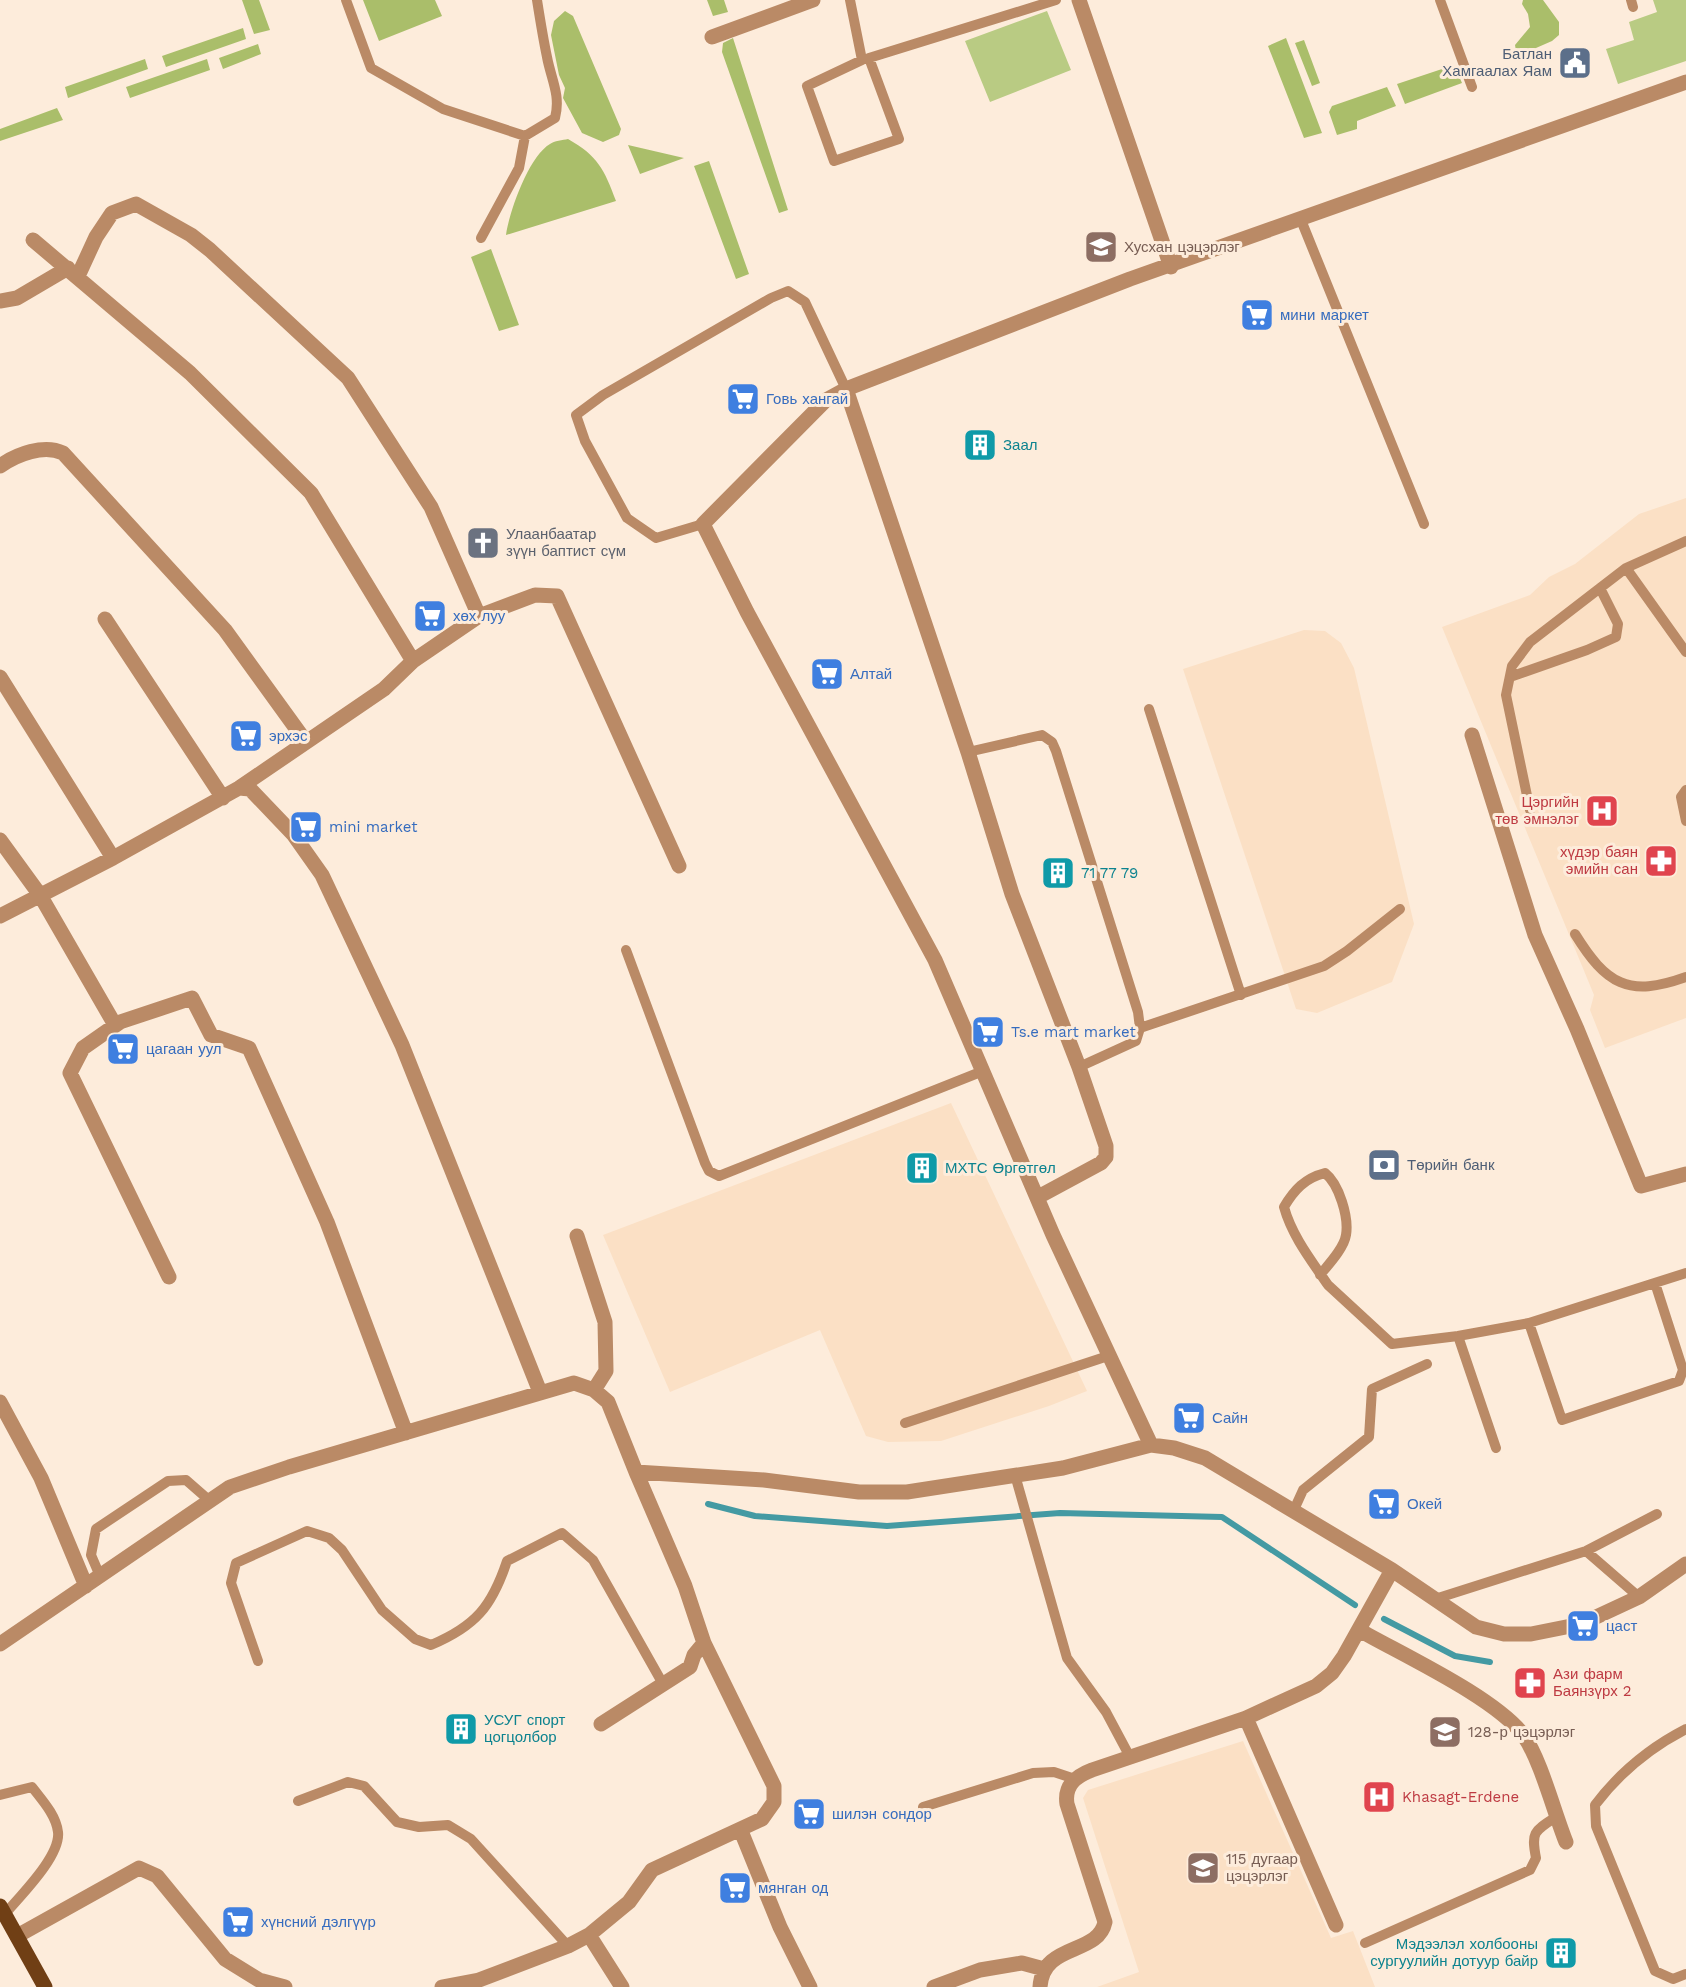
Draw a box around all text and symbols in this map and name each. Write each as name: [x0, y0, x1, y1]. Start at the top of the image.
place label: Батлан Хамгаалах Яам: [1442, 45, 1552, 80]
public building icon: Батлан Хамгаалах Яам: [1557, 45, 1593, 81]
school or university icon: Хусхан цэцэрлэг: [1083, 229, 1119, 265]
place label: Хусхан цэцэрлэг: [1124, 238, 1240, 256]
supermarket icon: мини маркет: [1239, 297, 1275, 333]
place label: мини маркет: [1280, 306, 1369, 324]
supermarket icon: Говь хангай: [725, 381, 761, 417]
place label: Говь хангай: [766, 390, 848, 408]
building icon: Заал: [962, 427, 998, 463]
place label: Заал: [1003, 436, 1038, 454]
church icon: Улаанбаатар зүүн баптист сүм: [465, 525, 501, 561]
place label: Улаанбаатар зүүн баптист сүм: [506, 525, 626, 560]
supermarket icon: хөх луу: [412, 598, 448, 634]
place label: хөх луу: [453, 607, 506, 625]
supermarket icon: Алтай: [809, 656, 845, 692]
place label: Алтай: [850, 665, 892, 683]
supermarket icon: эрхэс: [228, 718, 264, 754]
place label: эрхэс: [269, 727, 308, 745]
place label: Цэргийн төв эмнэлэг: [1495, 793, 1580, 828]
hospital icon: Цэргийн төв эмнэлэг: [1584, 793, 1620, 829]
supermarket icon: mini market: [288, 809, 324, 845]
place label: mini market: [329, 818, 418, 836]
place label: хүдэр баян эмийн сан: [1560, 843, 1638, 878]
pharmacy icon: хүдэр баян эмийн сан: [1643, 843, 1679, 879]
building icon: 71 77 79: [1040, 855, 1076, 891]
place label: 71 77 79: [1081, 864, 1138, 882]
supermarket icon: Ts.e mart market: [970, 1014, 1006, 1050]
place label: Ts.e mart market: [1011, 1023, 1136, 1041]
supermarket icon: цагаан уул: [105, 1031, 141, 1067]
place label: цагаан уул: [146, 1040, 222, 1058]
bank icon: Төрийн банк: [1366, 1147, 1402, 1183]
building icon: МХТС Өргөтгөл: [904, 1150, 940, 1186]
place label: Төрийн банк: [1407, 1156, 1495, 1174]
place label: МХТС Өргөтгөл: [945, 1159, 1056, 1177]
supermarket icon: Сайн: [1171, 1400, 1207, 1436]
place label: Сайн: [1212, 1409, 1248, 1427]
supermarket icon: Окей: [1366, 1486, 1402, 1522]
place label: Окей: [1407, 1495, 1442, 1513]
supermarket icon: цаст: [1565, 1608, 1601, 1644]
place label: цаст: [1606, 1617, 1637, 1635]
pharmacy icon: Ази фарм Баянзүрх 2: [1512, 1665, 1548, 1701]
place label: Ази фарм Баянзүрх 2: [1553, 1665, 1632, 1700]
building icon: УСУГ спорт цогцолбор: [443, 1711, 479, 1747]
place label: УСУГ спорт цогцолбор: [484, 1711, 566, 1746]
school or university icon: 128-р цэцэрлэг: [1427, 1714, 1463, 1750]
place label: 128-р цэцэрлэг: [1468, 1723, 1576, 1741]
hospital icon: Khasagt-Erdene: [1361, 1779, 1397, 1815]
place label: Khasagt-Erdene: [1402, 1788, 1519, 1806]
supermarket icon: шилэн сондор: [791, 1796, 827, 1832]
place label: шилэн сондор: [832, 1805, 932, 1823]
school or university icon: 115 дугаар цэцэрлэг: [1185, 1850, 1221, 1886]
place label: 115 дугаар цэцэрлэг: [1226, 1850, 1298, 1885]
supermarket icon: мянган од: [717, 1870, 753, 1906]
place label: мянган од: [758, 1879, 829, 1897]
supermarket icon: хүнсний дэлгүүр: [220, 1904, 256, 1940]
place label: хүнсний дэлгүүр: [261, 1913, 376, 1931]
place label: Мэдээлэл холбооны сургуулийн дотуур байр: [1370, 1935, 1538, 1970]
building icon: Мэдээлэл холбооны сургуулийн дотуур байр: [1543, 1935, 1579, 1971]

